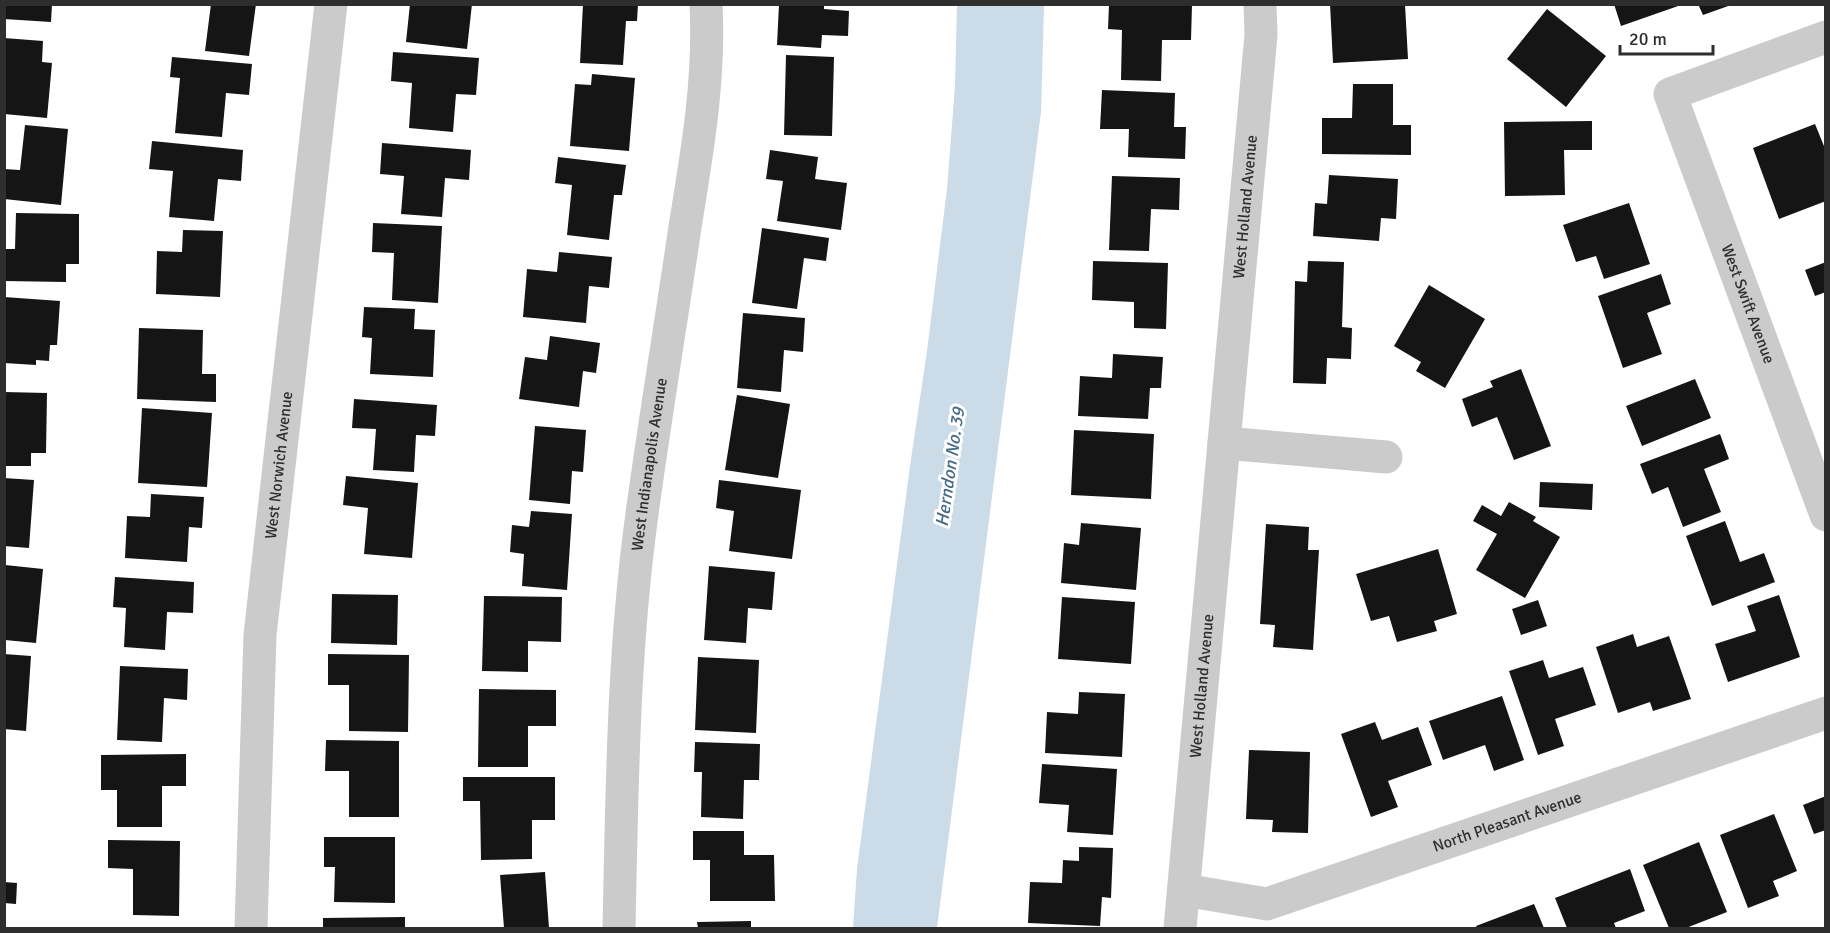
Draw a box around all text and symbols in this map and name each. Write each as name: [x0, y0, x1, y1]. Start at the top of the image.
scale bar: [1620, 18, 1713, 56]
text: 20 m: [1629, 28, 1667, 50]
street label: West Holland Avenue: [1229, 134, 1262, 280]
street label: West Swift Avenue: [1717, 241, 1779, 366]
street label: West Indianapolis Avenue: [627, 376, 672, 552]
street label: West Norwich Avenue: [261, 390, 297, 540]
water label: Herndon No. 39: [931, 405, 969, 528]
street label: West Holland Avenue: [1185, 613, 1218, 759]
street label: North Pleasant Avenue: [1430, 787, 1584, 857]

